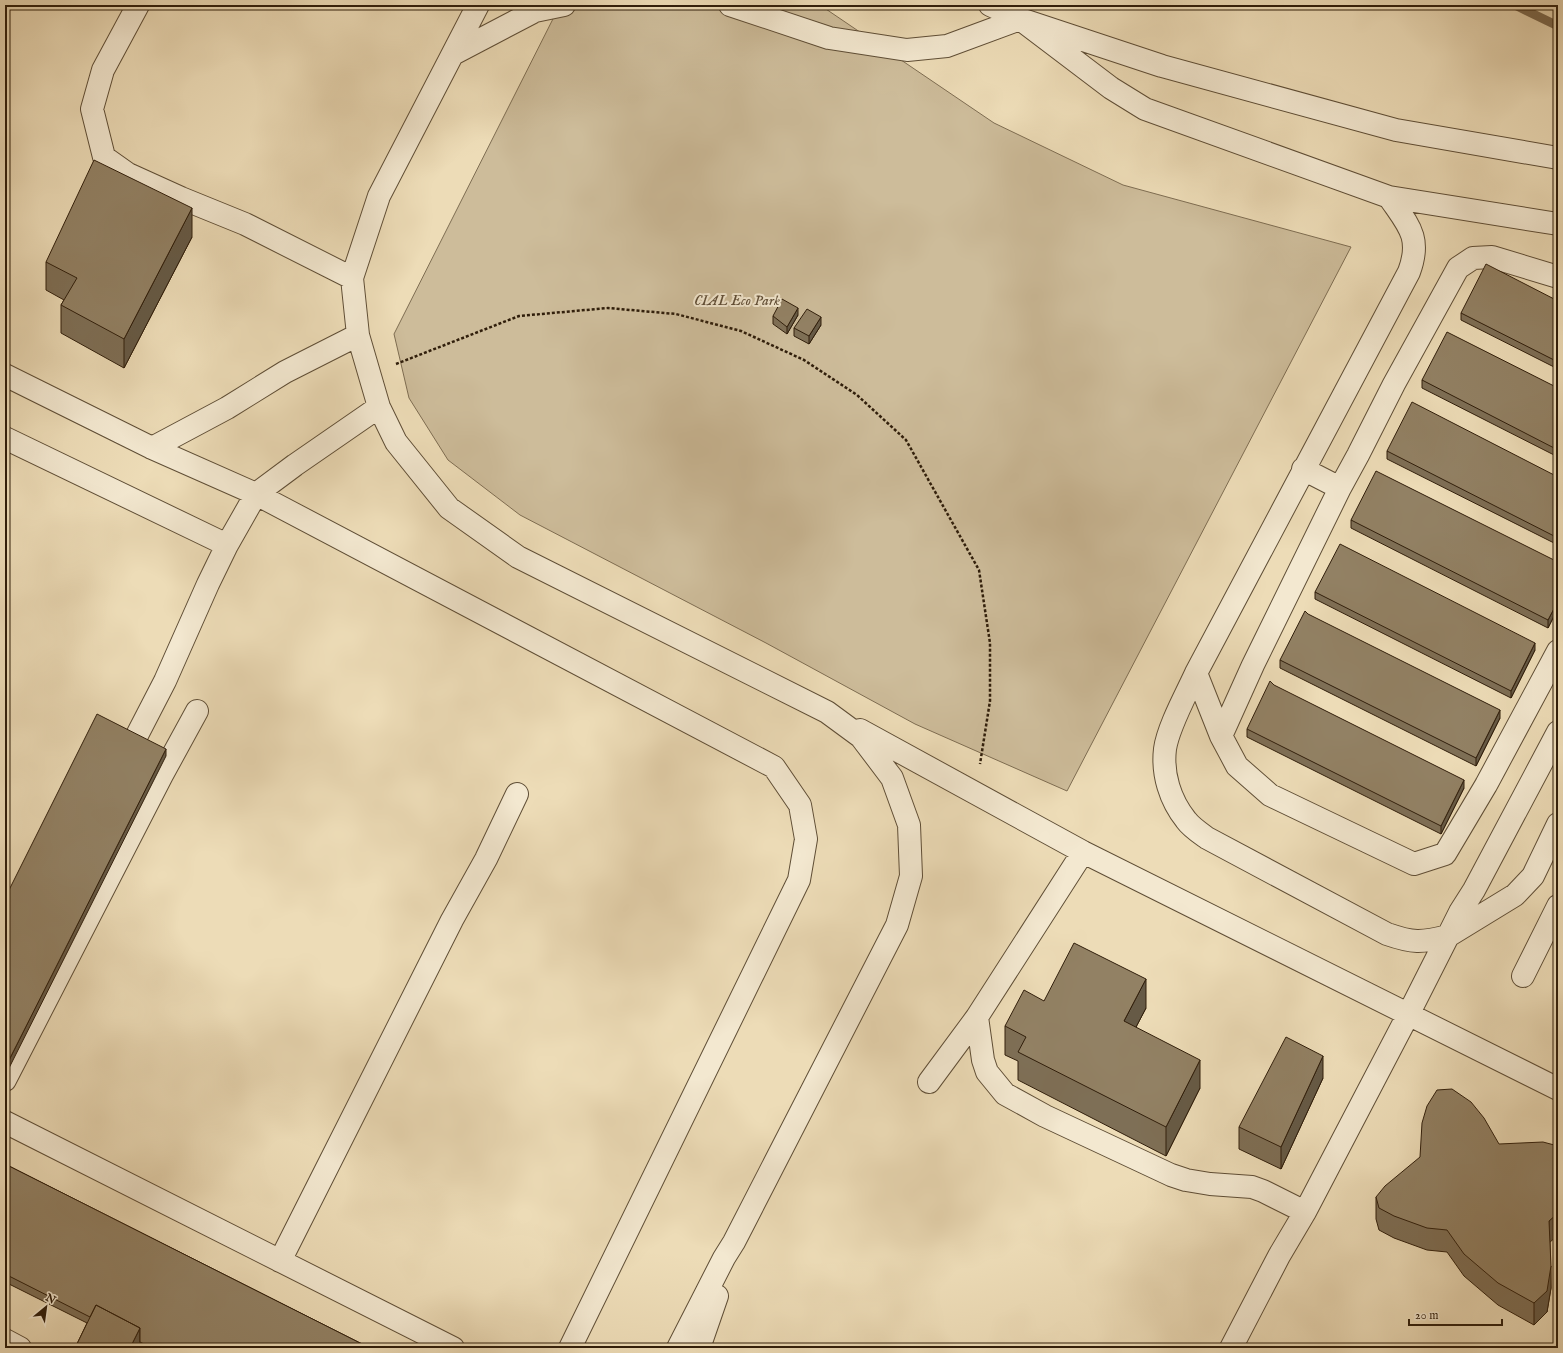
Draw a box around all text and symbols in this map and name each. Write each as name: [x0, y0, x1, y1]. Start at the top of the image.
park label: CIAL Eco Park: [694, 291, 780, 310]
north arrow: [26, 1287, 66, 1327]
text: N: [42, 1290, 58, 1308]
scale bar: [1409, 1301, 1502, 1327]
text: 20 m: [1415, 1308, 1438, 1323]

